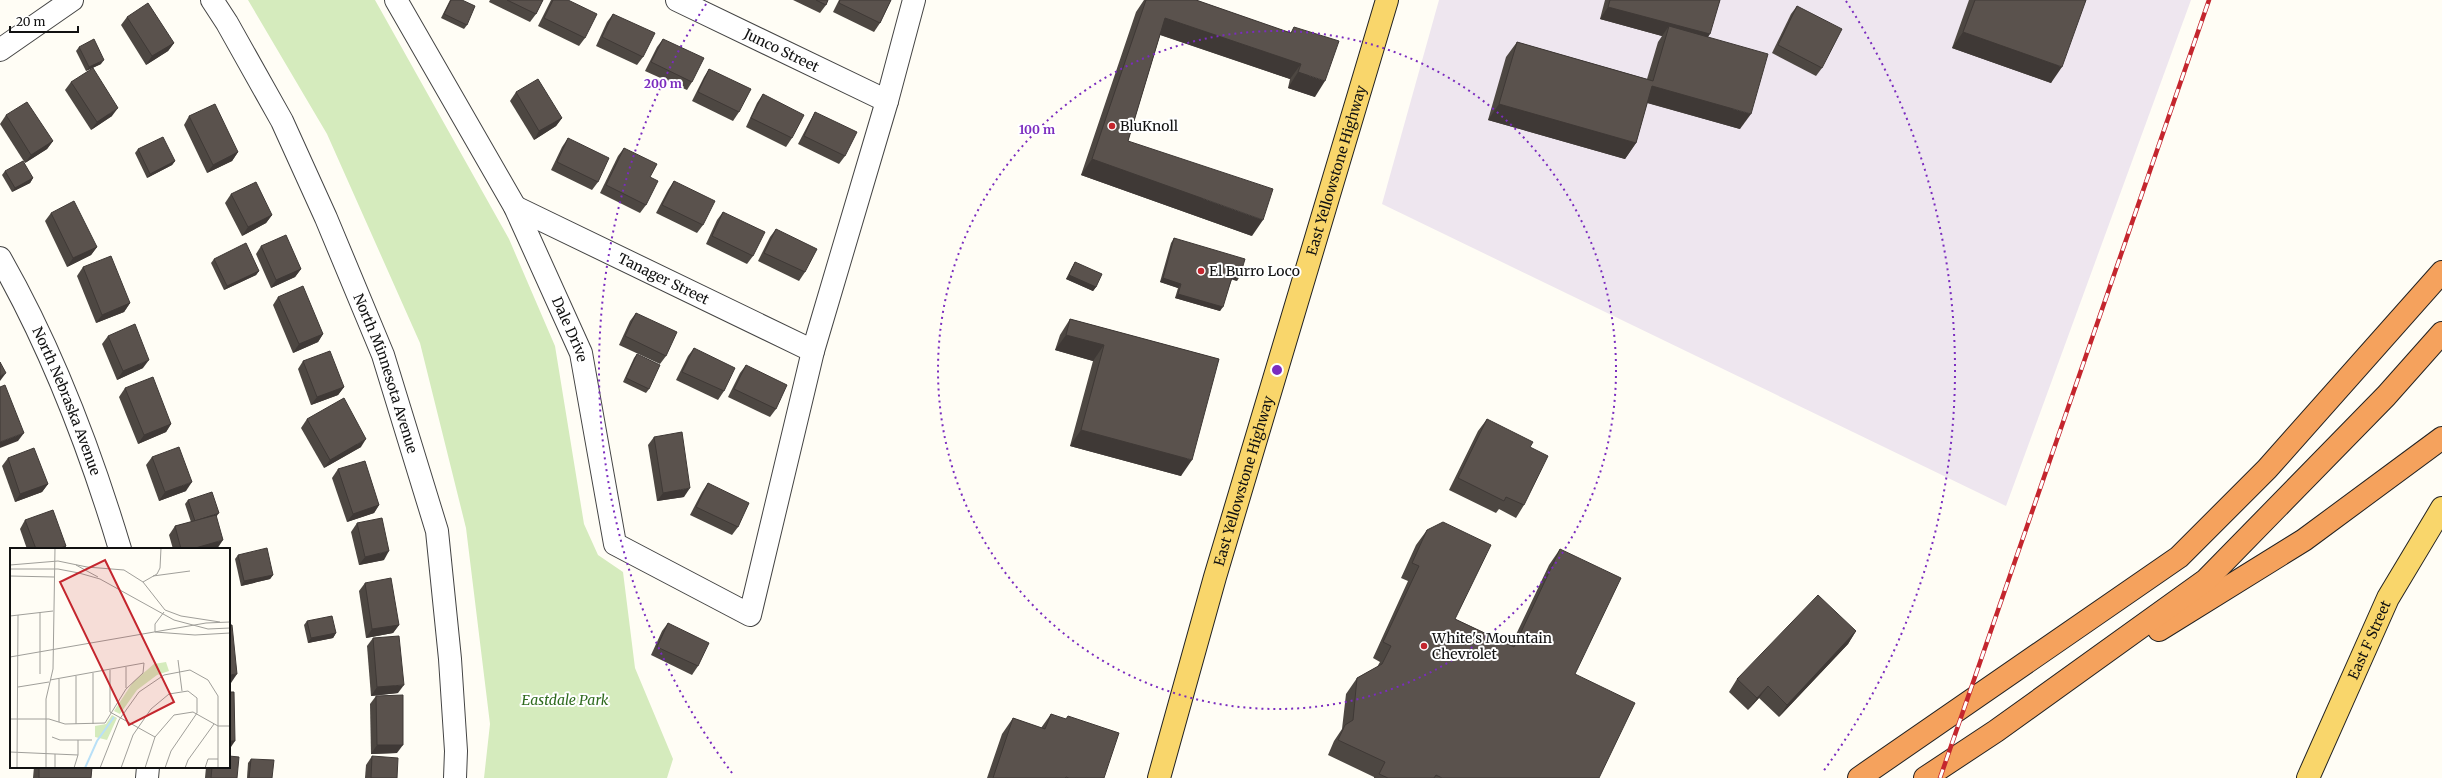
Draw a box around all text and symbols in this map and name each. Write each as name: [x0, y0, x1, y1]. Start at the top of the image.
scale bar: [10, 8, 78, 34]
text: 20 m: [16, 14, 45, 29]
street label: Junco Street: [740, 24, 823, 76]
text: 200 m: [644, 76, 682, 91]
street label: East Yellowstone Highway: [1302, 82, 1370, 258]
place label: BluKnoll: [1120, 117, 1179, 135]
marker: BluKnoll: [1107, 121, 1117, 131]
text: 100 m: [1019, 122, 1055, 137]
street label: Tanager Street: [615, 249, 713, 309]
place label: El Burro Loco: [1209, 262, 1300, 280]
marker: El Burro Loco: [1196, 266, 1206, 276]
street label: North Minnesota Avenue: [349, 291, 422, 456]
street label: Dale Drive: [548, 294, 591, 363]
street label: North Nebraska Avenue: [28, 324, 105, 478]
centre of rings: [1270, 363, 1284, 377]
street label: East Yellowstone Highway: [1210, 393, 1278, 568]
inset map: [10, 548, 230, 768]
street label: East F Street: [2344, 597, 2395, 682]
place label: White's Mountain Chevrolet: [1431, 629, 1552, 663]
marker: White's Mountain Chevrolet: [1419, 641, 1429, 651]
park label: Eastdale Park: [522, 691, 609, 709]

